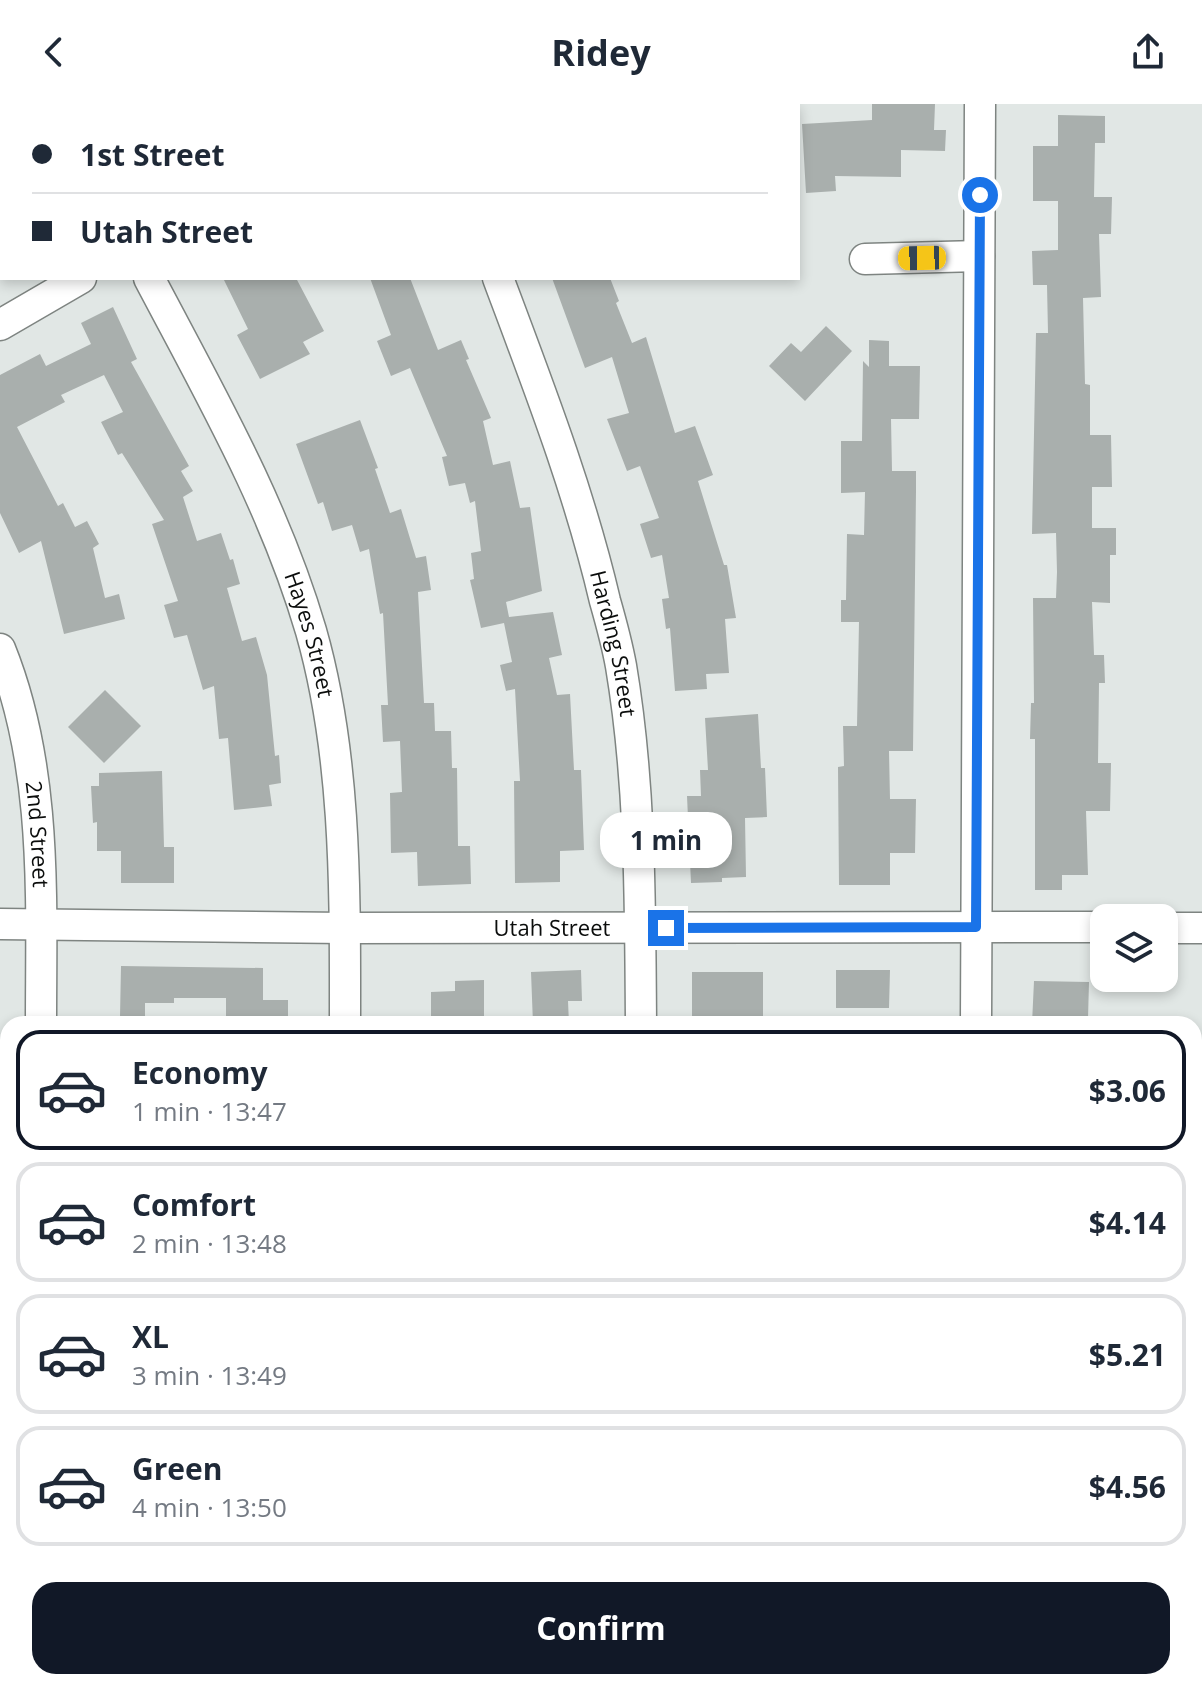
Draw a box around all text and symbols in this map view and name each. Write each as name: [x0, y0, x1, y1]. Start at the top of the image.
text: Ridey: [551, 28, 651, 77]
icon: back: [32, 30, 76, 74]
icon: share: [1126, 30, 1170, 74]
text: 1st Street: [80, 134, 225, 175]
route start: [962, 177, 998, 213]
text: Utah Street: [80, 211, 253, 252]
car: [898, 246, 946, 270]
street label: Hayes Street: [278, 567, 342, 700]
street label: Harding Street: [584, 567, 644, 718]
street label: 2nd Street: [19, 779, 57, 888]
callout: 1 min: [600, 812, 732, 868]
text: 1 min: [630, 822, 702, 858]
map controls: [1090, 904, 1178, 992]
button: layers: [1090, 904, 1178, 992]
route end: [648, 910, 684, 946]
street label: Utah Street: [494, 912, 611, 942]
text: Economy: [132, 1052, 268, 1093]
icon: car: [36, 1054, 108, 1126]
text: $3.06: [1089, 1070, 1166, 1111]
text: 1 min · 13:47: [132, 1093, 287, 1129]
text: Comfort: [132, 1184, 256, 1225]
icon: car: [36, 1186, 108, 1258]
text: $4.14: [1089, 1202, 1166, 1243]
text: 2 min · 13:48: [132, 1225, 287, 1261]
text: XL: [132, 1316, 169, 1357]
icon: car: [36, 1318, 108, 1390]
text: $5.21: [1089, 1334, 1166, 1375]
text: 3 min · 13:49: [132, 1357, 287, 1393]
text: Green: [132, 1448, 223, 1489]
icon: car: [36, 1450, 108, 1522]
text: $4.56: [1089, 1466, 1166, 1507]
text: 4 min · 13:50: [132, 1489, 287, 1525]
button: Confirm: [32, 1582, 1170, 1674]

